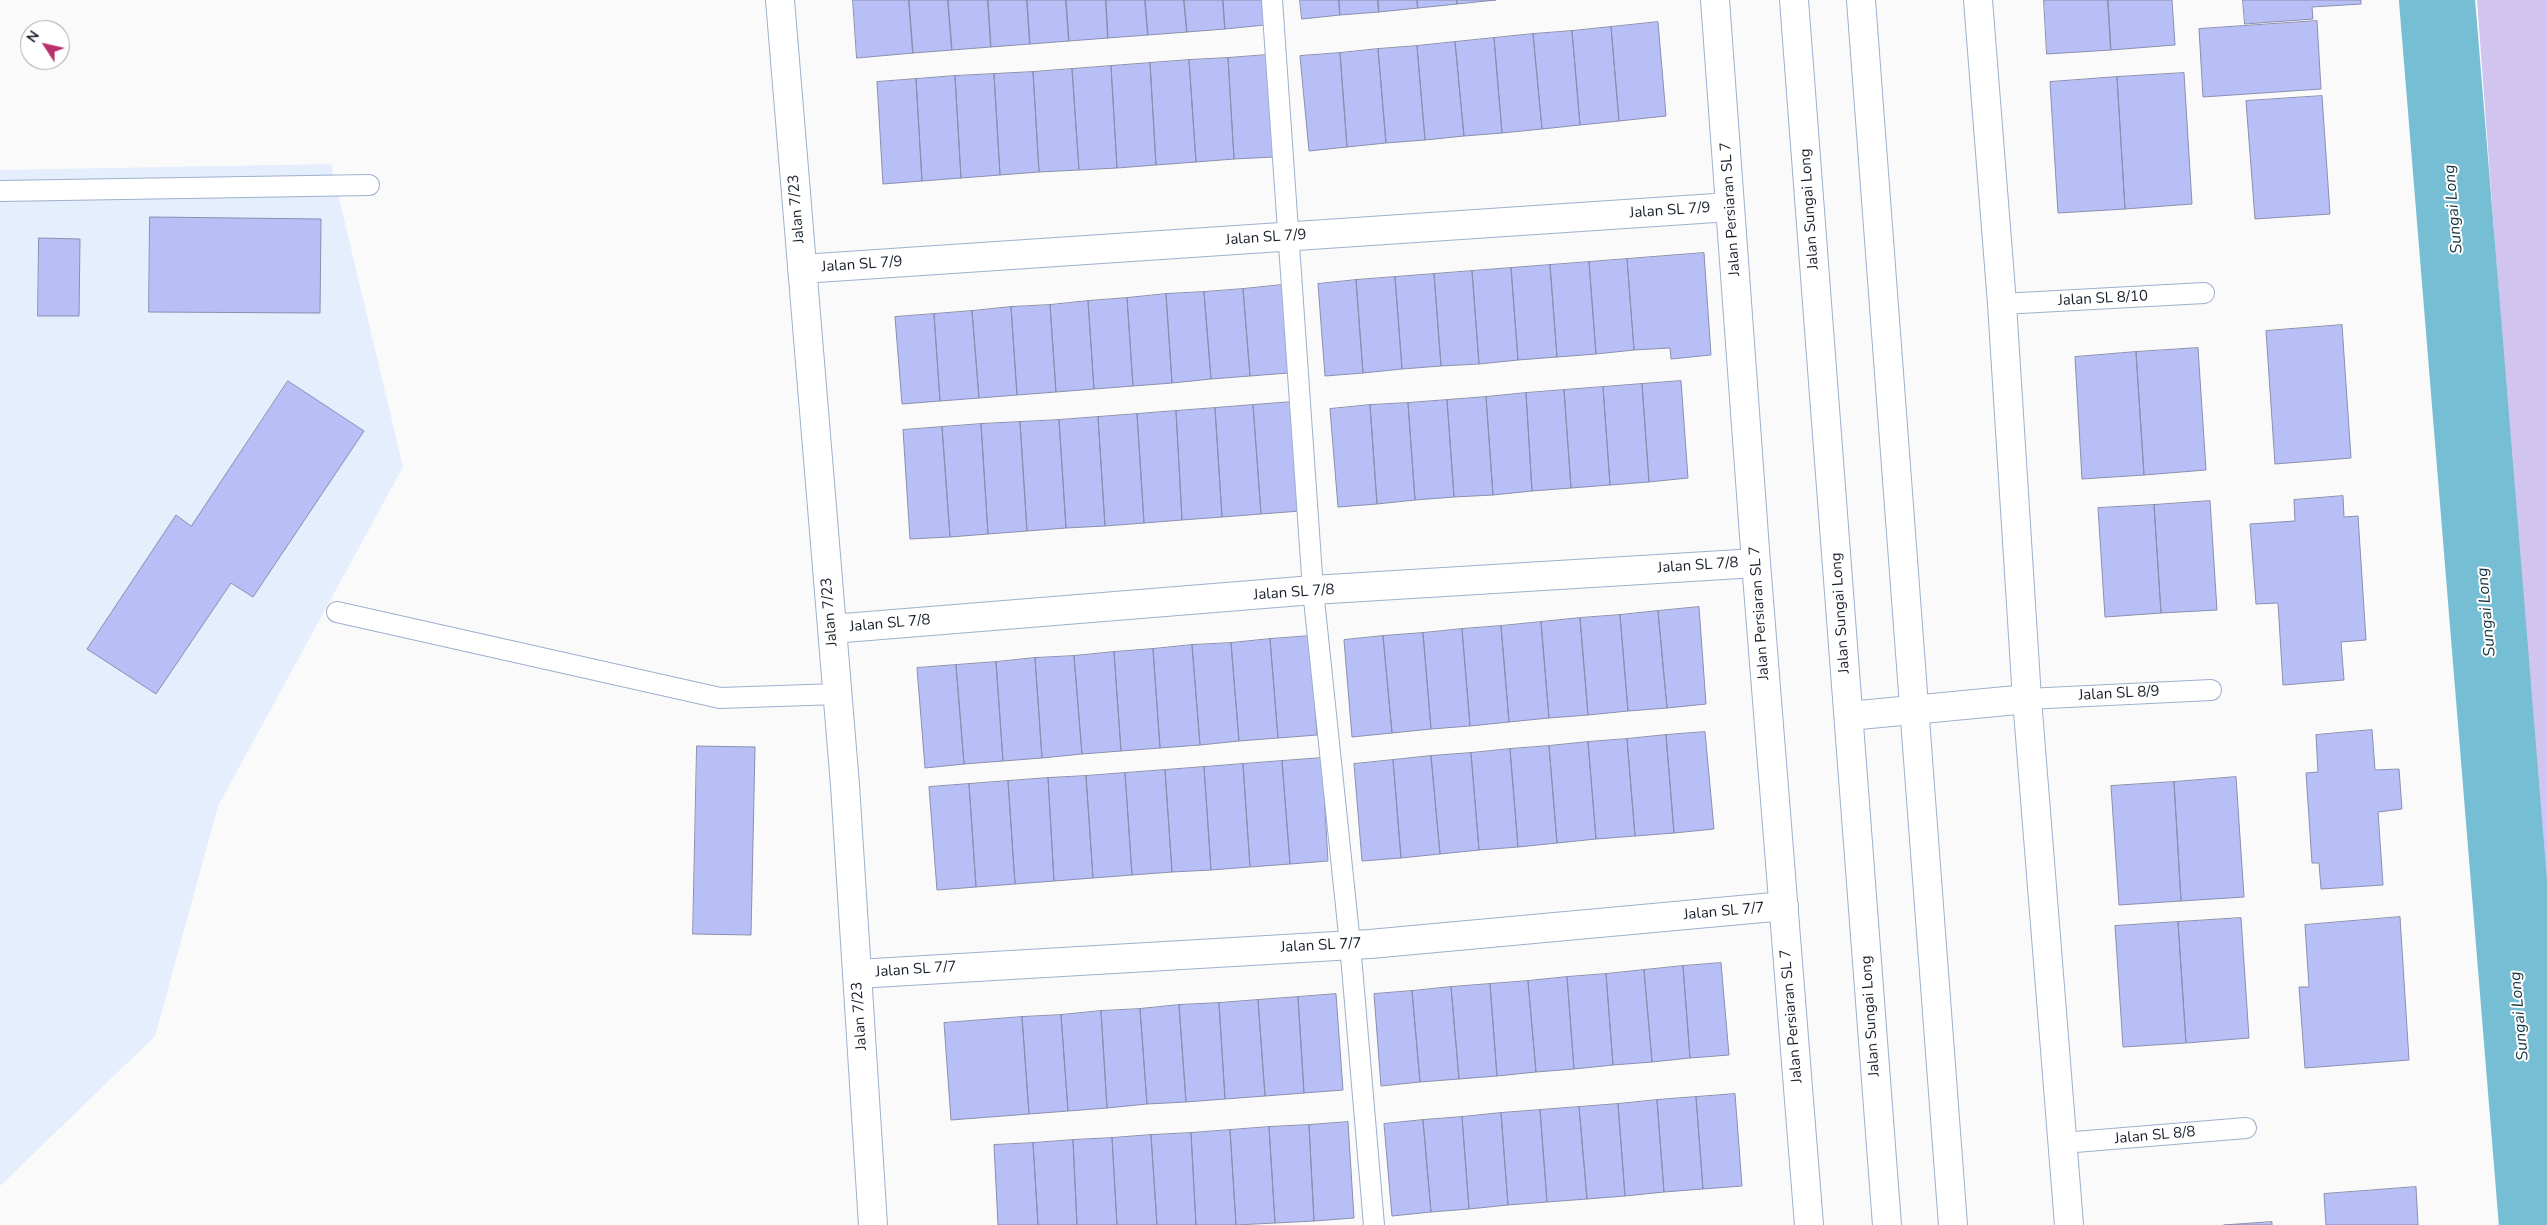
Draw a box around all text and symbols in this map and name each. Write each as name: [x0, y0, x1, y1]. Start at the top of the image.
north arrow: [20, 20, 70, 70]
text: N: [22, 27, 44, 46]
street label: Jalan Persiaran SL 7: [1717, 141, 1745, 277]
street label: Jalan Sungai Long: [1797, 148, 1823, 270]
water label: Sungai Long: [2441, 164, 2467, 254]
street label: Jalan 7/23: [785, 174, 809, 244]
street label: Jalan SL 7/9: [1629, 199, 1711, 223]
street label: Jalan SL 7/9: [1225, 226, 1307, 250]
street label: Jalan SL 7/9: [821, 253, 903, 277]
street label: Jalan SL 8/10: [2058, 288, 2148, 310]
street label: Jalan Persiaran SL 7: [1746, 545, 1774, 681]
street label: Jalan Sungai Long: [1828, 552, 1854, 674]
street label: Jalan SL 7/8: [1657, 554, 1739, 578]
water label: Sungai Long: [2474, 567, 2500, 657]
street label: Jalan 7/23: [818, 577, 842, 647]
street label: Jalan SL 7/8: [1253, 581, 1335, 605]
street label: Jalan SL 7/8: [849, 612, 931, 636]
street label: Jalan SL 8/9: [2078, 683, 2160, 705]
street label: Jalan SL 7/7: [1683, 900, 1765, 924]
street label: Jalan SL 7/7: [1280, 935, 1362, 957]
street label: Jalan Persiaran SL 7: [1777, 948, 1807, 1084]
street label: Jalan Sungai Long: [1858, 955, 1884, 1077]
street label: Jalan SL 7/7: [875, 958, 957, 982]
water label: Sungai Long: [2507, 971, 2533, 1061]
street label: Jalan 7/23: [849, 981, 871, 1051]
street label: Jalan SL 8/8: [2114, 1124, 2196, 1148]

